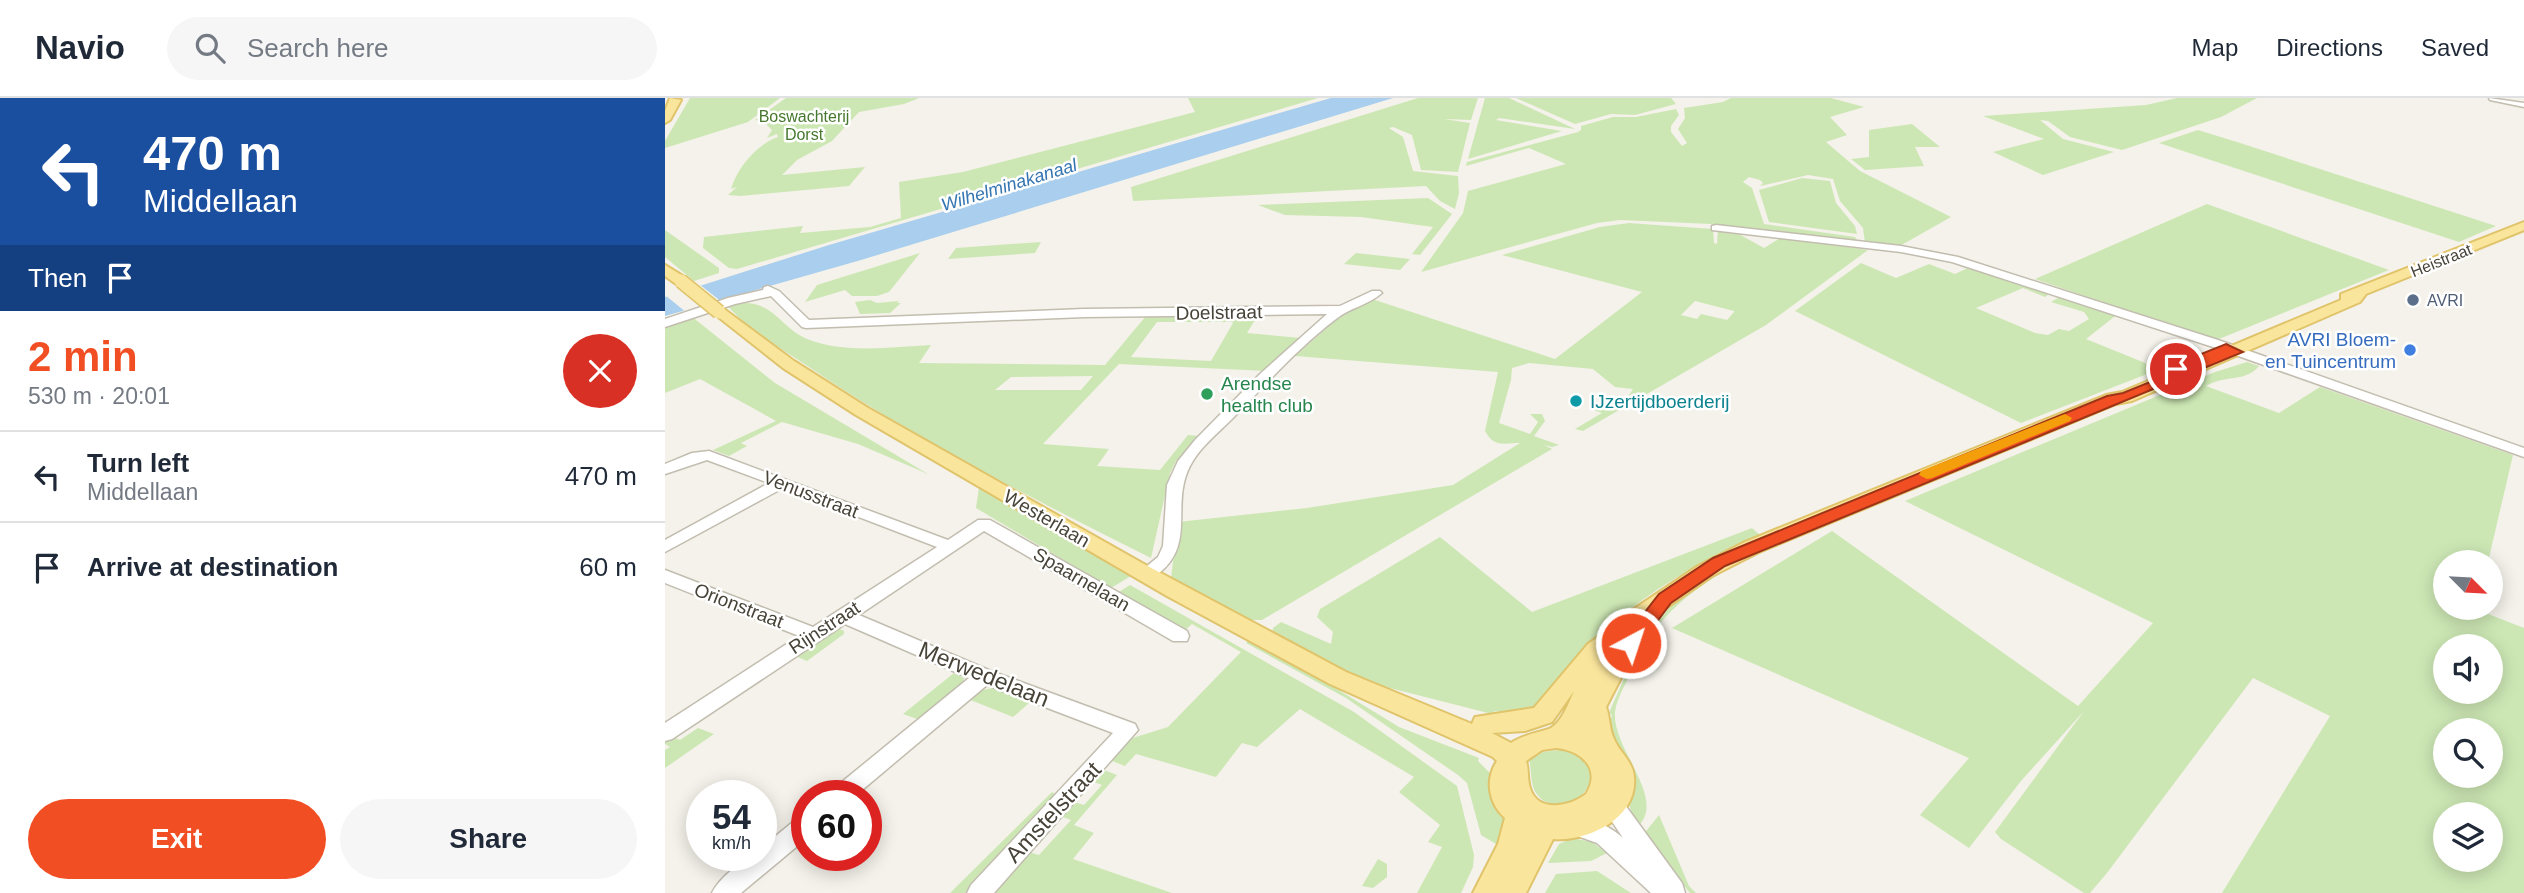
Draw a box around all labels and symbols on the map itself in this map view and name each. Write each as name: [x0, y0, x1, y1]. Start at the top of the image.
park label: Boswachterij Dorst: [759, 108, 849, 143]
water label: Wilhelminakanaal: [939, 155, 1080, 215]
street label: Heistraat: [2408, 240, 2475, 280]
marker: AVRI: [2405, 292, 2421, 308]
place label: AVRI: [2427, 292, 2463, 309]
street label: Doelstraat: [1176, 301, 1263, 324]
place label: AVRI Bloem- en Tuincentrum: [2265, 329, 2396, 372]
pin: [2146, 339, 2206, 399]
marker: AVRI Bloem- en Tuincentrum: [2402, 342, 2418, 358]
place label: Arendse health club: [1221, 373, 1313, 416]
marker: Arendse health club: [1199, 386, 1215, 402]
place label: IJzertijdboerderij: [1590, 391, 1729, 412]
marker: IJzertijdboerderij: [1568, 393, 1584, 409]
street label: Venusstraat: [760, 467, 862, 523]
street label: Westerlaan: [1000, 485, 1093, 551]
street label: Spaarnelaan: [1030, 543, 1134, 615]
north arrow: [2433, 550, 2503, 620]
street label: Orionstraat: [691, 579, 787, 632]
street label: Rijnstraat: [785, 596, 864, 658]
position arrow: [1594, 606, 1668, 680]
street label: Merwedelaan: [915, 636, 1053, 712]
street label: Amstelstraat: [1000, 756, 1107, 868]
speed limit sign: 60: [791, 780, 882, 871]

